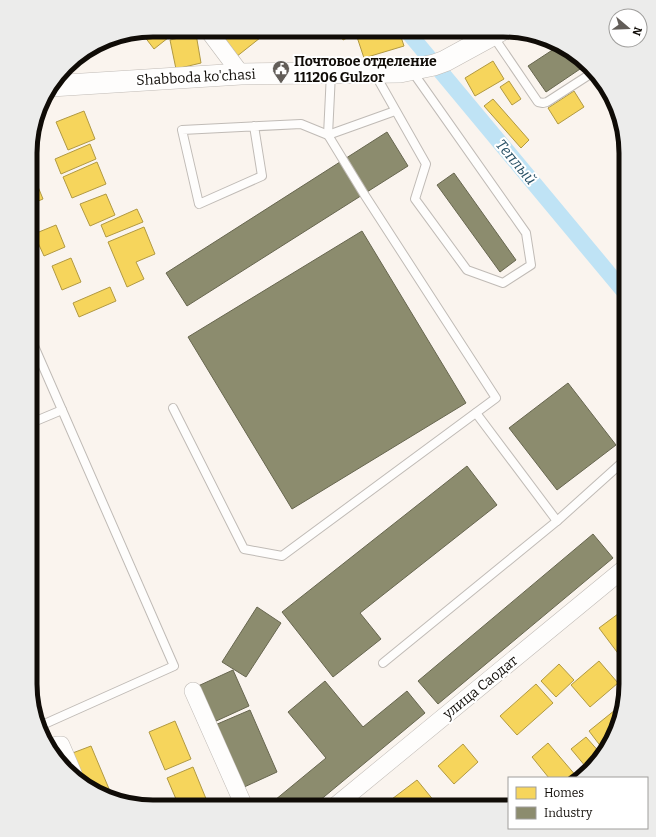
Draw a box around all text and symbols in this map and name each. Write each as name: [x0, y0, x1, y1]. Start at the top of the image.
north arrow: [608, 8, 648, 48]
text: N: [629, 25, 645, 38]
place label: Почтовое отделение 111206 Gulzor: [294, 53, 437, 86]
public building icon: Почтовое отделение 111206 Gulzor: [271, 59, 291, 84]
street label: Shabboda ko'chasi: [136, 66, 256, 89]
water label: Теплый: [492, 136, 540, 188]
street label: улица Саодат: [439, 652, 521, 723]
legend: [508, 777, 648, 829]
text: Homes: [544, 786, 584, 800]
text: Industry: [544, 806, 593, 820]

